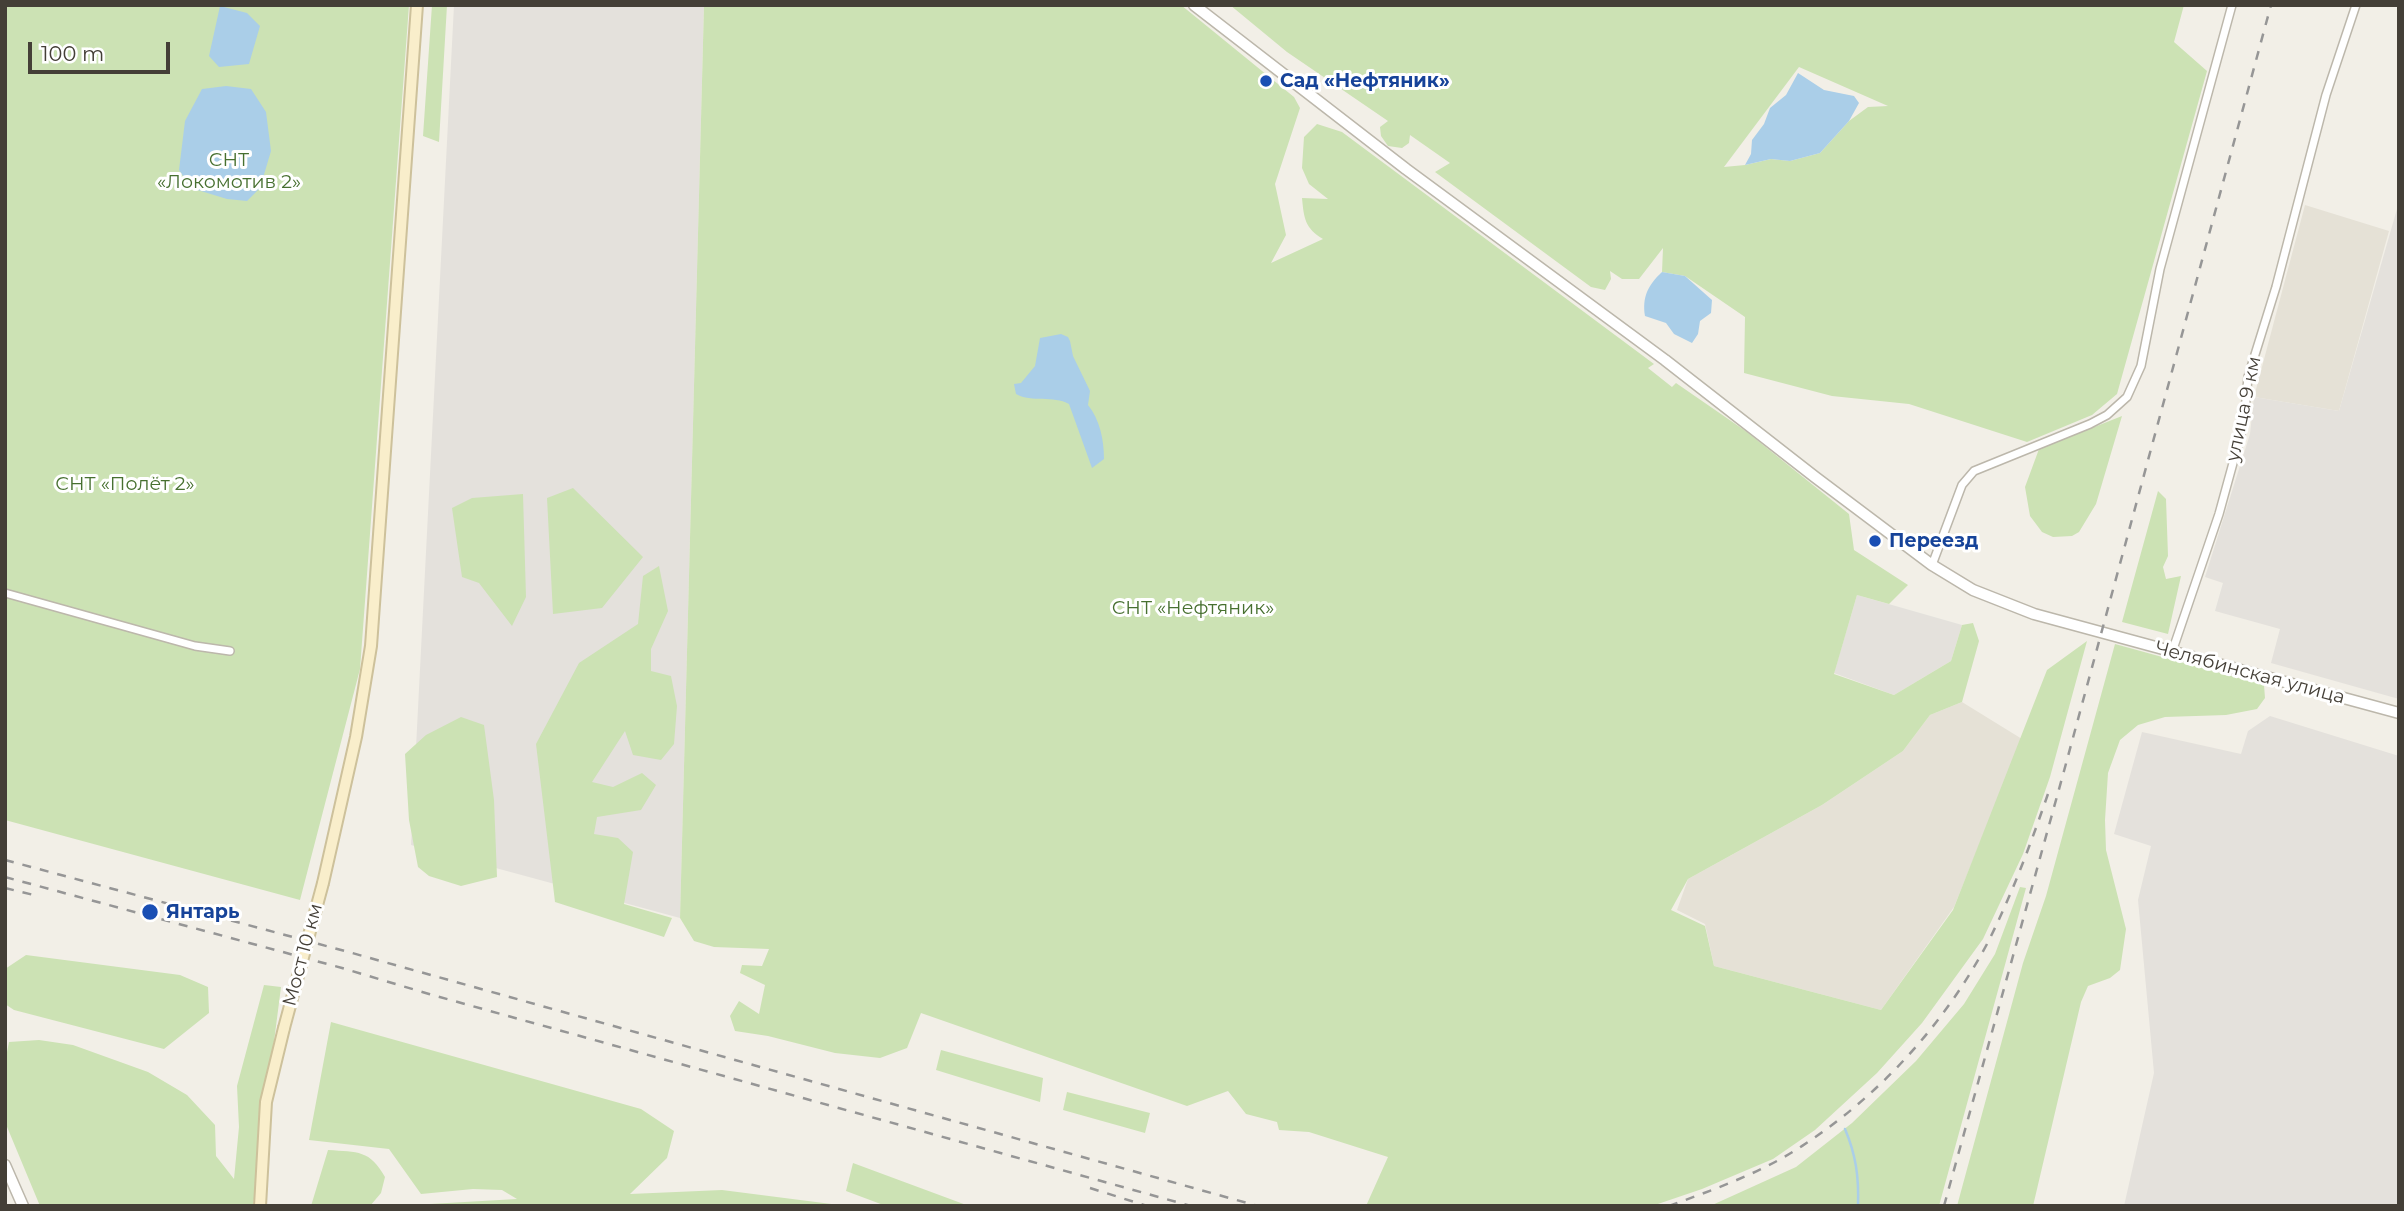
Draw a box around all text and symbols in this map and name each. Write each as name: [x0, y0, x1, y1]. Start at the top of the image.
scale bar: [32, 28, 173, 72]
text: 100 m: [41, 41, 104, 66]
place label: Сад «Нефтяник»: [1280, 70, 1450, 92]
marker: Сад «Нефтяник»: [1258, 73, 1274, 89]
park label: СНТ «Локомотив 2»: [157, 149, 301, 193]
street label: улица 9 км: [2222, 354, 2266, 464]
park label: СНТ «Полёт 2»: [55, 473, 195, 495]
place label: Переезд: [1889, 530, 1978, 552]
marker: Переезд: [1867, 533, 1883, 549]
park label: СНТ «Нефтяник»: [1112, 597, 1274, 619]
street label: Челябинская улица: [2153, 637, 2347, 709]
place label: Янтарь: [166, 901, 239, 923]
street label: Мост 10 км: [278, 901, 328, 1009]
marker: Янтарь: [140, 902, 160, 922]

